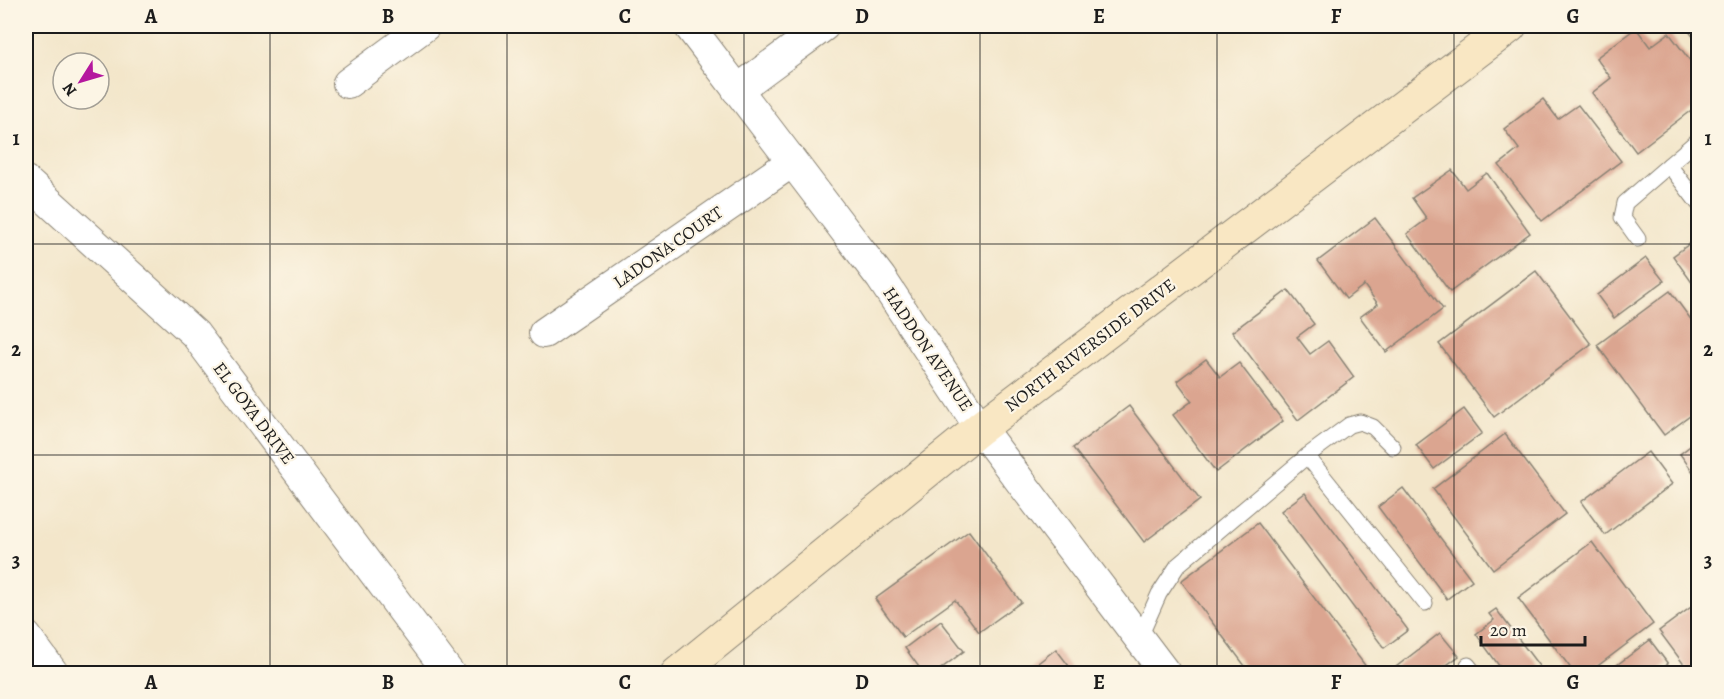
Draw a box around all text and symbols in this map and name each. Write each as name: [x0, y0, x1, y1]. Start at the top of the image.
text: A: [144, 3, 158, 30]
text: B: [382, 3, 394, 30]
text: C: [619, 3, 631, 30]
text: D: [855, 3, 869, 30]
text: E: [1093, 3, 1105, 30]
text: F: [1331, 3, 1342, 30]
text: G: [1566, 3, 1580, 30]
north arrow: [51, 51, 111, 111]
text: N: [57, 78, 82, 101]
text: 1: [12, 125, 20, 152]
text: 1: [1704, 125, 1712, 152]
street label: LADONA COURT: [608, 200, 728, 294]
street label: NORTH RIVERSIDE DRIVE: [1000, 273, 1180, 417]
street label: HADDON AVENUE: [877, 282, 979, 416]
text: 2: [11, 336, 21, 363]
text: 2: [1703, 336, 1713, 363]
street label: EL GOYA DRIVE: [208, 357, 300, 469]
text: 3: [12, 547, 20, 574]
text: 3: [1704, 547, 1712, 574]
scale bar: [1481, 609, 1584, 647]
text: 20 m: [1490, 618, 1527, 642]
text: A: [144, 669, 158, 696]
text: B: [382, 669, 394, 696]
text: C: [619, 669, 631, 696]
text: D: [855, 669, 869, 696]
text: E: [1093, 669, 1105, 696]
text: F: [1331, 669, 1342, 696]
text: G: [1566, 669, 1580, 696]

